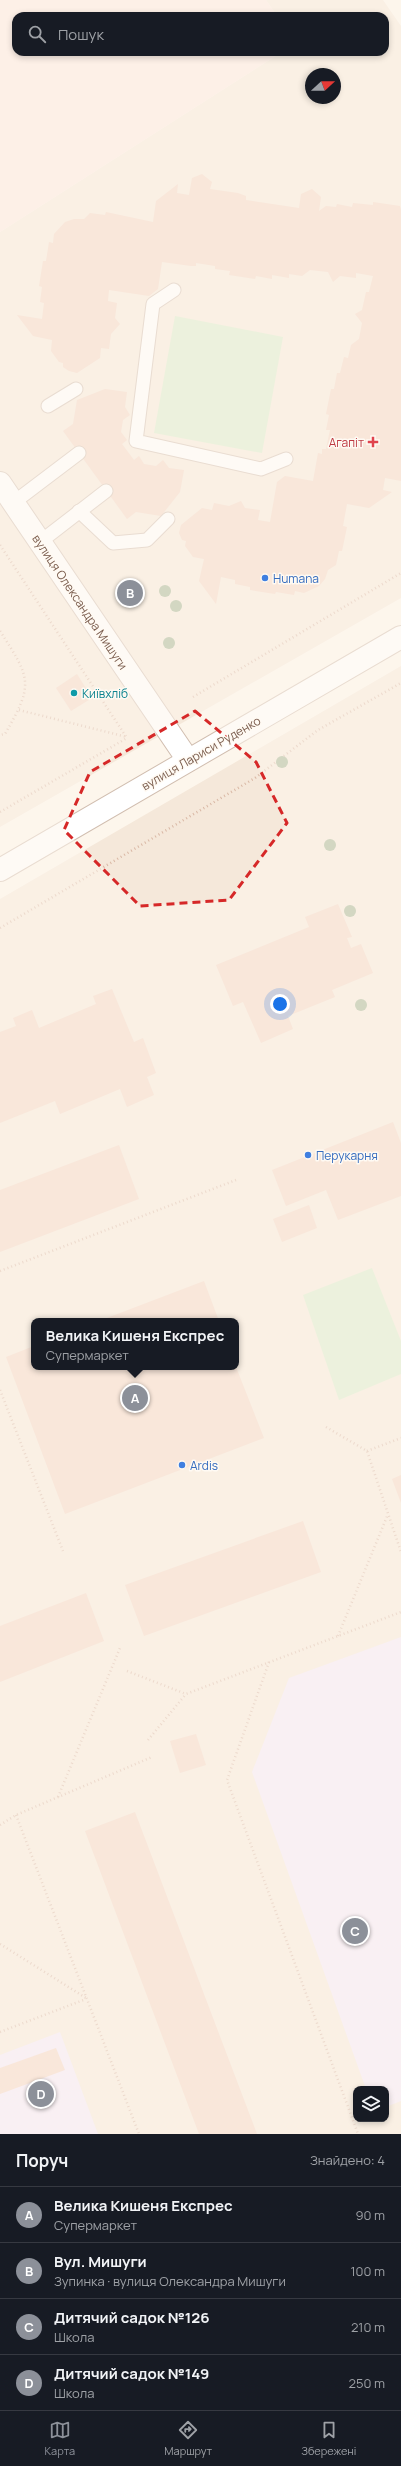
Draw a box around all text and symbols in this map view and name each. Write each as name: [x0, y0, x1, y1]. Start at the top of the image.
search box: [12, 12, 389, 56]
icon: search: [26, 23, 48, 45]
text: Пошук: [58, 24, 104, 45]
north arrow: [305, 68, 341, 104]
place label: Агапіт: [329, 434, 364, 451]
marker: Агапіт: [367, 436, 379, 448]
street label: вулиця Олександра Мишуги: [28, 531, 132, 673]
place label: Humana: [273, 570, 319, 587]
marker: Humana: [260, 573, 270, 583]
pin: B: [117, 578, 143, 608]
place label: Київхліб: [82, 685, 128, 702]
marker: Київхліб: [69, 688, 79, 698]
street label: вулиця Лариси Руденко: [138, 712, 264, 794]
your location: [270, 994, 290, 1014]
place label: Перукарня: [316, 1147, 378, 1164]
marker: Перукарня: [303, 1150, 313, 1160]
popup: [31, 1318, 239, 1370]
text: Велика Кишеня Експрес: [46, 1325, 224, 1346]
text: Супермаркет: [46, 1346, 129, 1364]
pin: A: [122, 1383, 148, 1413]
place label: Ardis: [190, 1457, 218, 1474]
marker: Ardis: [177, 1460, 187, 1470]
pin: C: [342, 1916, 368, 1946]
pin: D: [28, 2079, 54, 2109]
map controls: [353, 2086, 389, 2122]
button: layers: [353, 2086, 389, 2122]
text: Поруч: [16, 2149, 68, 2172]
text: Знайдено: 4: [310, 2151, 385, 2169]
text: Велика Кишеня Експрес: [54, 2195, 233, 2216]
text: A: [25, 2206, 33, 2224]
text: 90 m: [355, 2206, 385, 2224]
text: Супермаркет: [54, 2216, 137, 2234]
text: Вул. Мишуги: [54, 2251, 147, 2272]
text: B: [25, 2262, 33, 2280]
text: 100 m: [350, 2262, 385, 2280]
text: Зупинка · вулиця Олександра Мишуги: [54, 2272, 286, 2290]
text: Дитячий садок №126: [54, 2307, 210, 2328]
text: C: [24, 2318, 34, 2336]
text: 210 m: [351, 2318, 385, 2336]
text: Школа: [54, 2328, 95, 2346]
text: Дитячий садок №149: [54, 2363, 209, 2384]
text: D: [24, 2374, 34, 2392]
text: 250 m: [349, 2374, 385, 2392]
text: Школа: [54, 2384, 95, 2402]
tab: Карта: [45, 2419, 75, 2458]
tab: Маршрут: [164, 2419, 212, 2458]
tab: Збережені: [301, 2419, 356, 2458]

